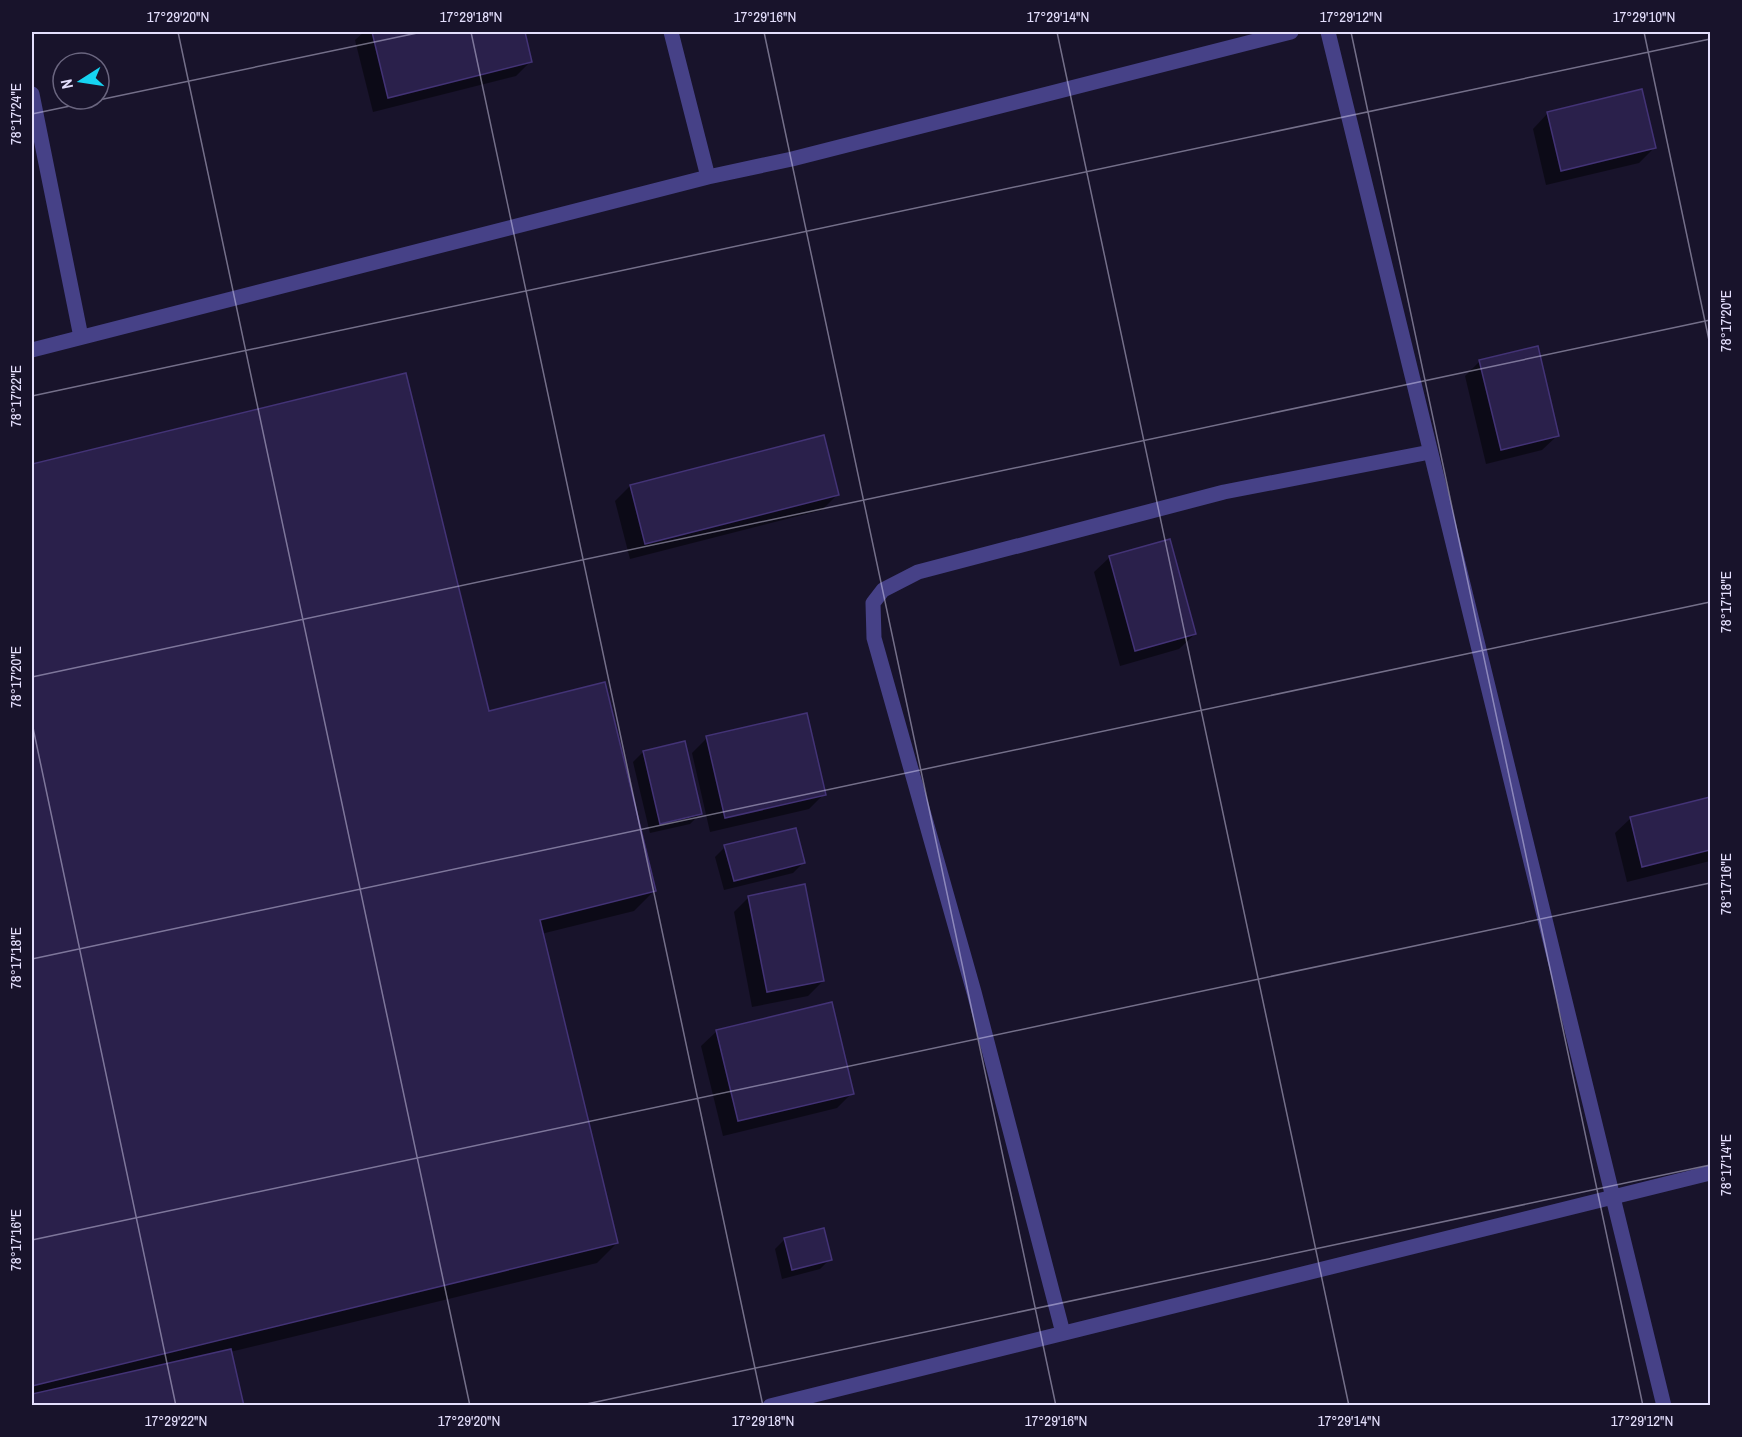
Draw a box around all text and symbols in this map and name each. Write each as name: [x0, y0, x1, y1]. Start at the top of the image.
text: 17°29'20"N: [147, 6, 209, 27]
text: 17°29'18"N: [440, 6, 502, 27]
text: 17°29'16"N: [734, 6, 796, 27]
text: 17°29'14"N: [1027, 6, 1089, 27]
text: 17°29'12"N: [1320, 6, 1382, 27]
text: 17°29'10"N: [1613, 6, 1675, 27]
north arrow: [51, 51, 111, 111]
text: N: [55, 77, 78, 91]
text: 78°17'24"E: [5, 83, 26, 145]
text: 78°17'20"E: [1715, 290, 1736, 352]
text: 78°17'22"E: [5, 365, 26, 427]
text: 78°17'18"E: [1715, 571, 1736, 633]
text: 78°17'20"E: [5, 646, 26, 708]
text: 78°17'16"E: [1715, 853, 1736, 915]
text: 78°17'18"E: [5, 927, 26, 989]
text: 78°17'14"E: [1715, 1134, 1736, 1196]
text: 78°17'16"E: [5, 1209, 26, 1271]
text: 17°29'22"N: [145, 1410, 207, 1431]
text: 17°29'20"N: [438, 1410, 500, 1431]
text: 17°29'18"N: [732, 1410, 794, 1431]
text: 17°29'16"N: [1025, 1410, 1087, 1431]
text: 17°29'14"N: [1318, 1410, 1380, 1431]
text: 17°29'12"N: [1611, 1410, 1673, 1431]

